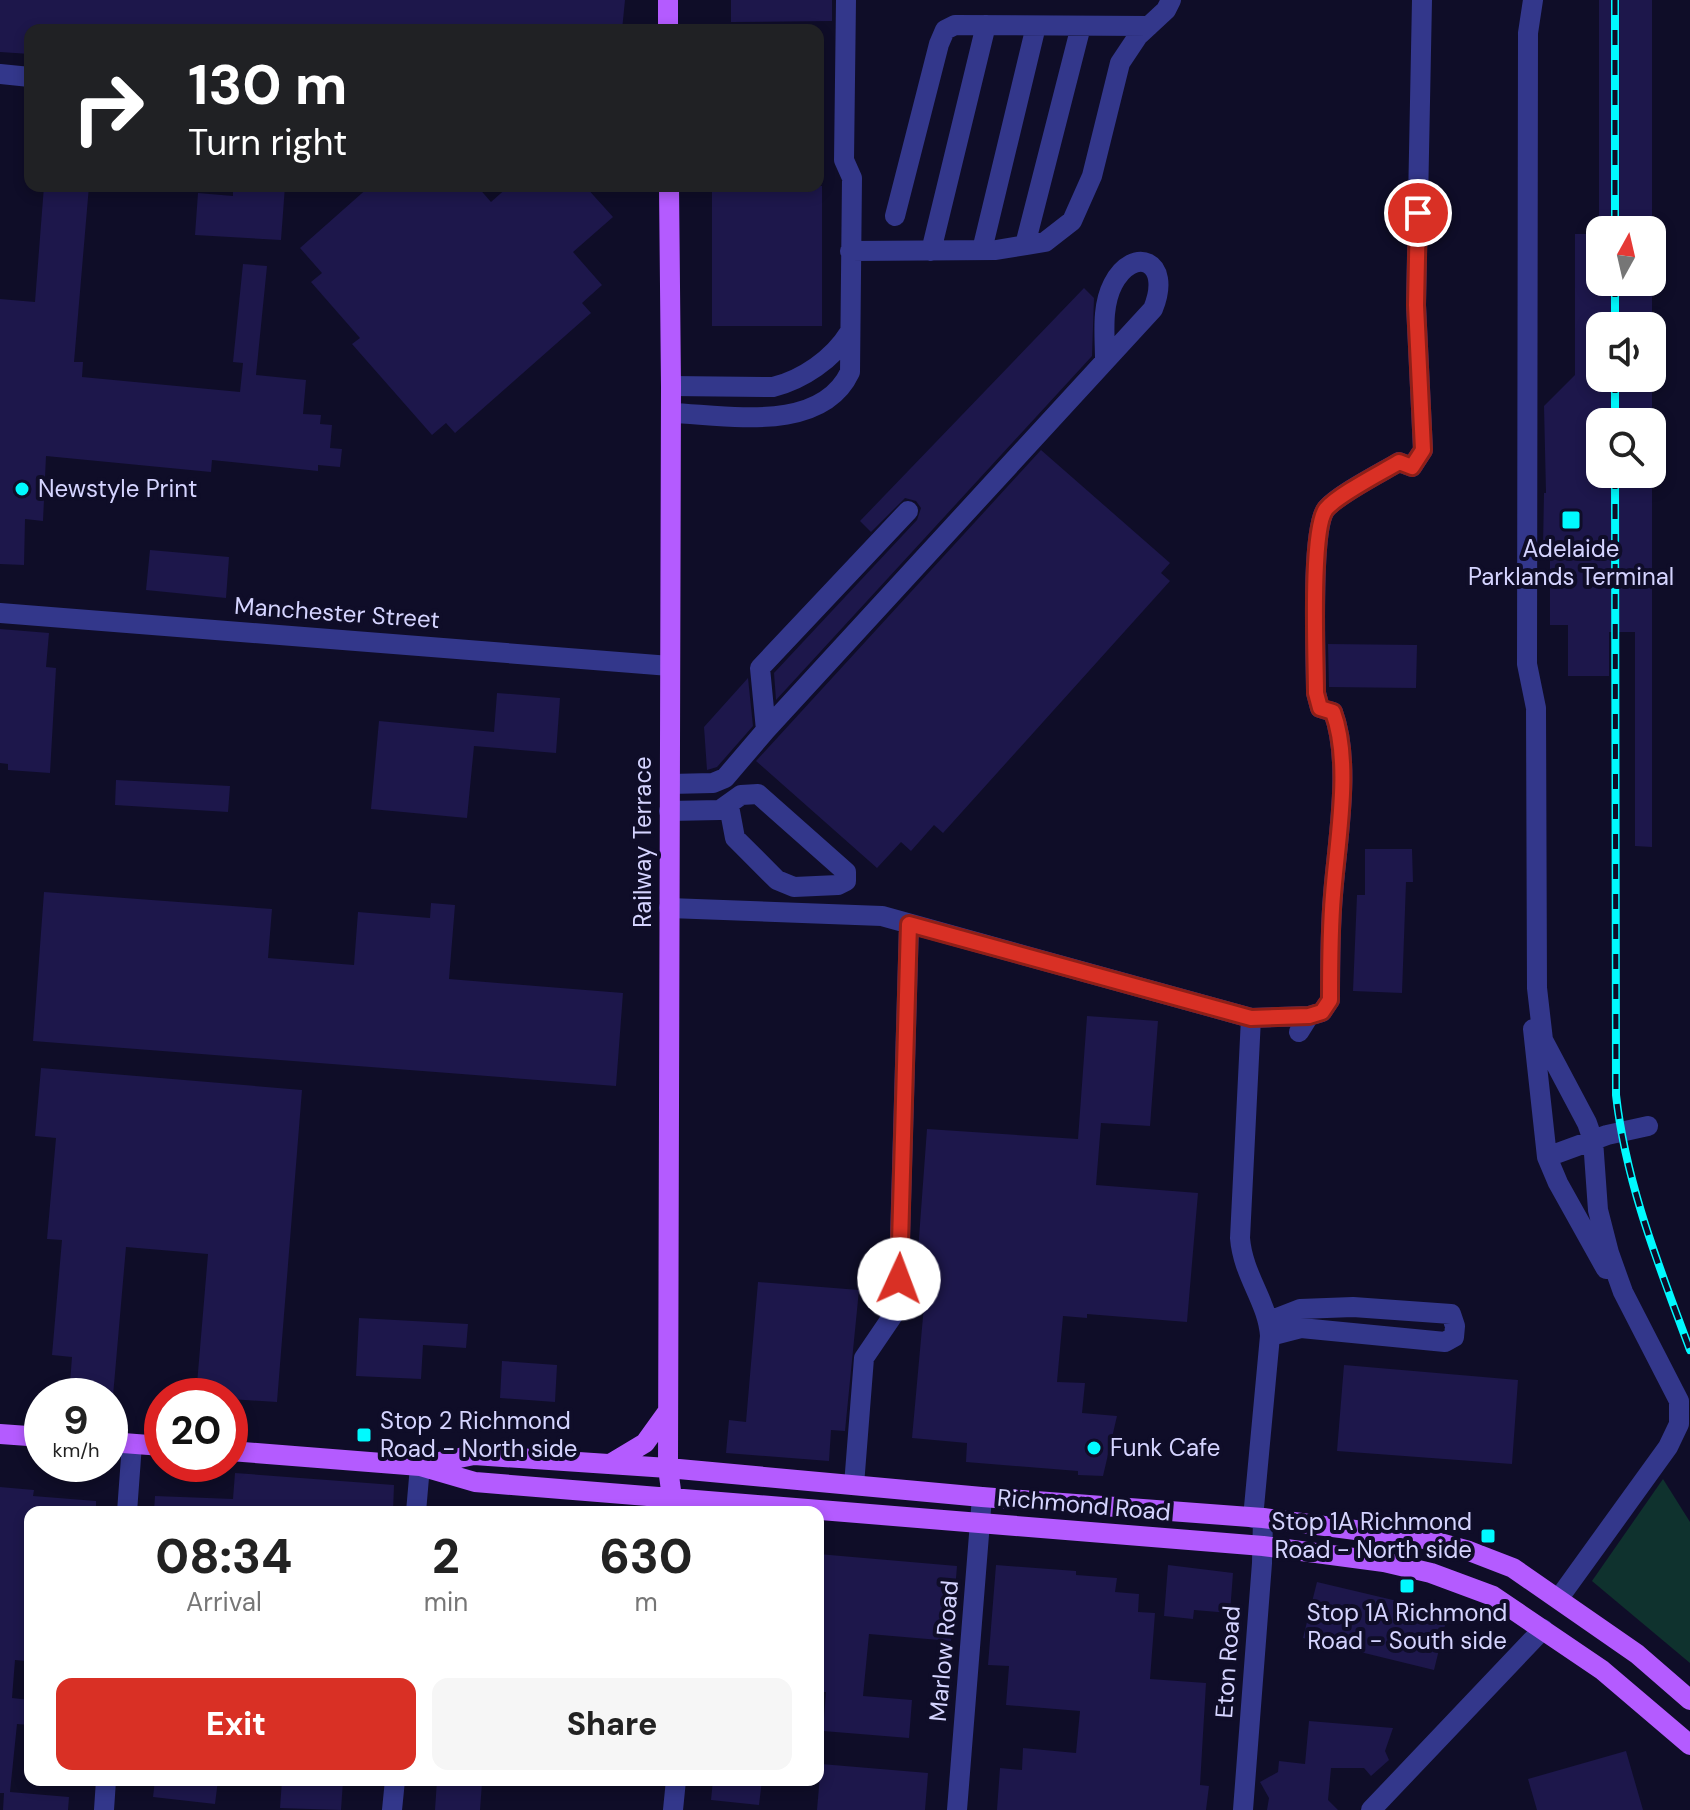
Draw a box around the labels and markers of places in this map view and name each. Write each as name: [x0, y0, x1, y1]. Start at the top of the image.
pin: [1384, 179, 1452, 247]
place label: Newstyle Print: [38, 473, 197, 504]
marker: Newstyle Print: [13, 480, 31, 498]
marker: Adelaide Parklands Terminal: [1560, 509, 1582, 531]
place label: Adelaide Parklands Terminal: [1468, 533, 1674, 592]
place label: Stop 2 Richmond Road - North side: [380, 1405, 577, 1464]
marker: Stop 2 Richmond Road - North side: [355, 1426, 373, 1444]
place label: Funk Cafe: [1110, 1432, 1220, 1463]
marker: Funk Cafe: [1085, 1439, 1103, 1457]
place label: Stop 1A Richmond Road - North side: [1272, 1506, 1472, 1565]
marker: Stop 1A Richmond Road - North side: [1479, 1527, 1497, 1545]
marker: Stop 1A Richmond Road - South side: [1398, 1577, 1416, 1595]
place label: Stop 1A Richmond Road - South side: [1307, 1597, 1507, 1656]

